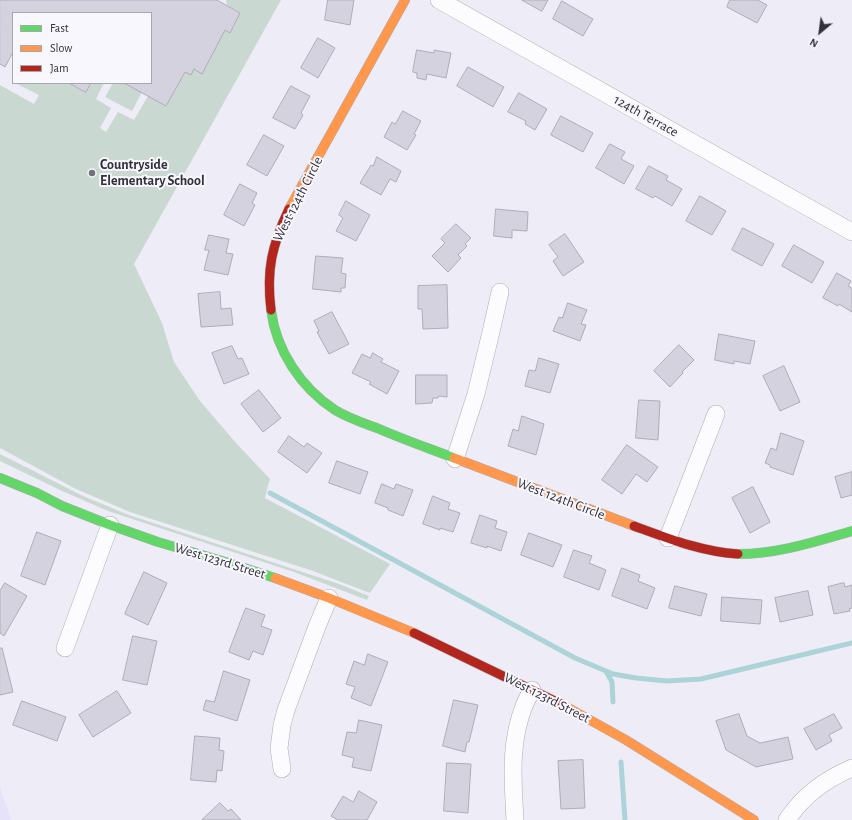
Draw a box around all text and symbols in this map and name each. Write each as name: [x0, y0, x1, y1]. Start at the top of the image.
legend: [12, 12, 152, 84]
north arrow: [800, 12, 840, 52]
text: Fast: [50, 22, 69, 34]
text: N: [808, 36, 820, 50]
text: Slow: [50, 42, 72, 54]
text: Jam: [50, 62, 69, 74]
street label: 124th Terrace: [611, 91, 681, 141]
street label: West 124th Circle: [269, 154, 327, 244]
place label: Countryside Elementary School: [100, 157, 205, 190]
marker: Countryside Elementary School: [87, 168, 97, 178]
street label: West 124th Circle: [515, 475, 607, 523]
street label: West 123rd Street: [172, 539, 268, 583]
street label: West 123rd Street: [501, 669, 593, 727]

